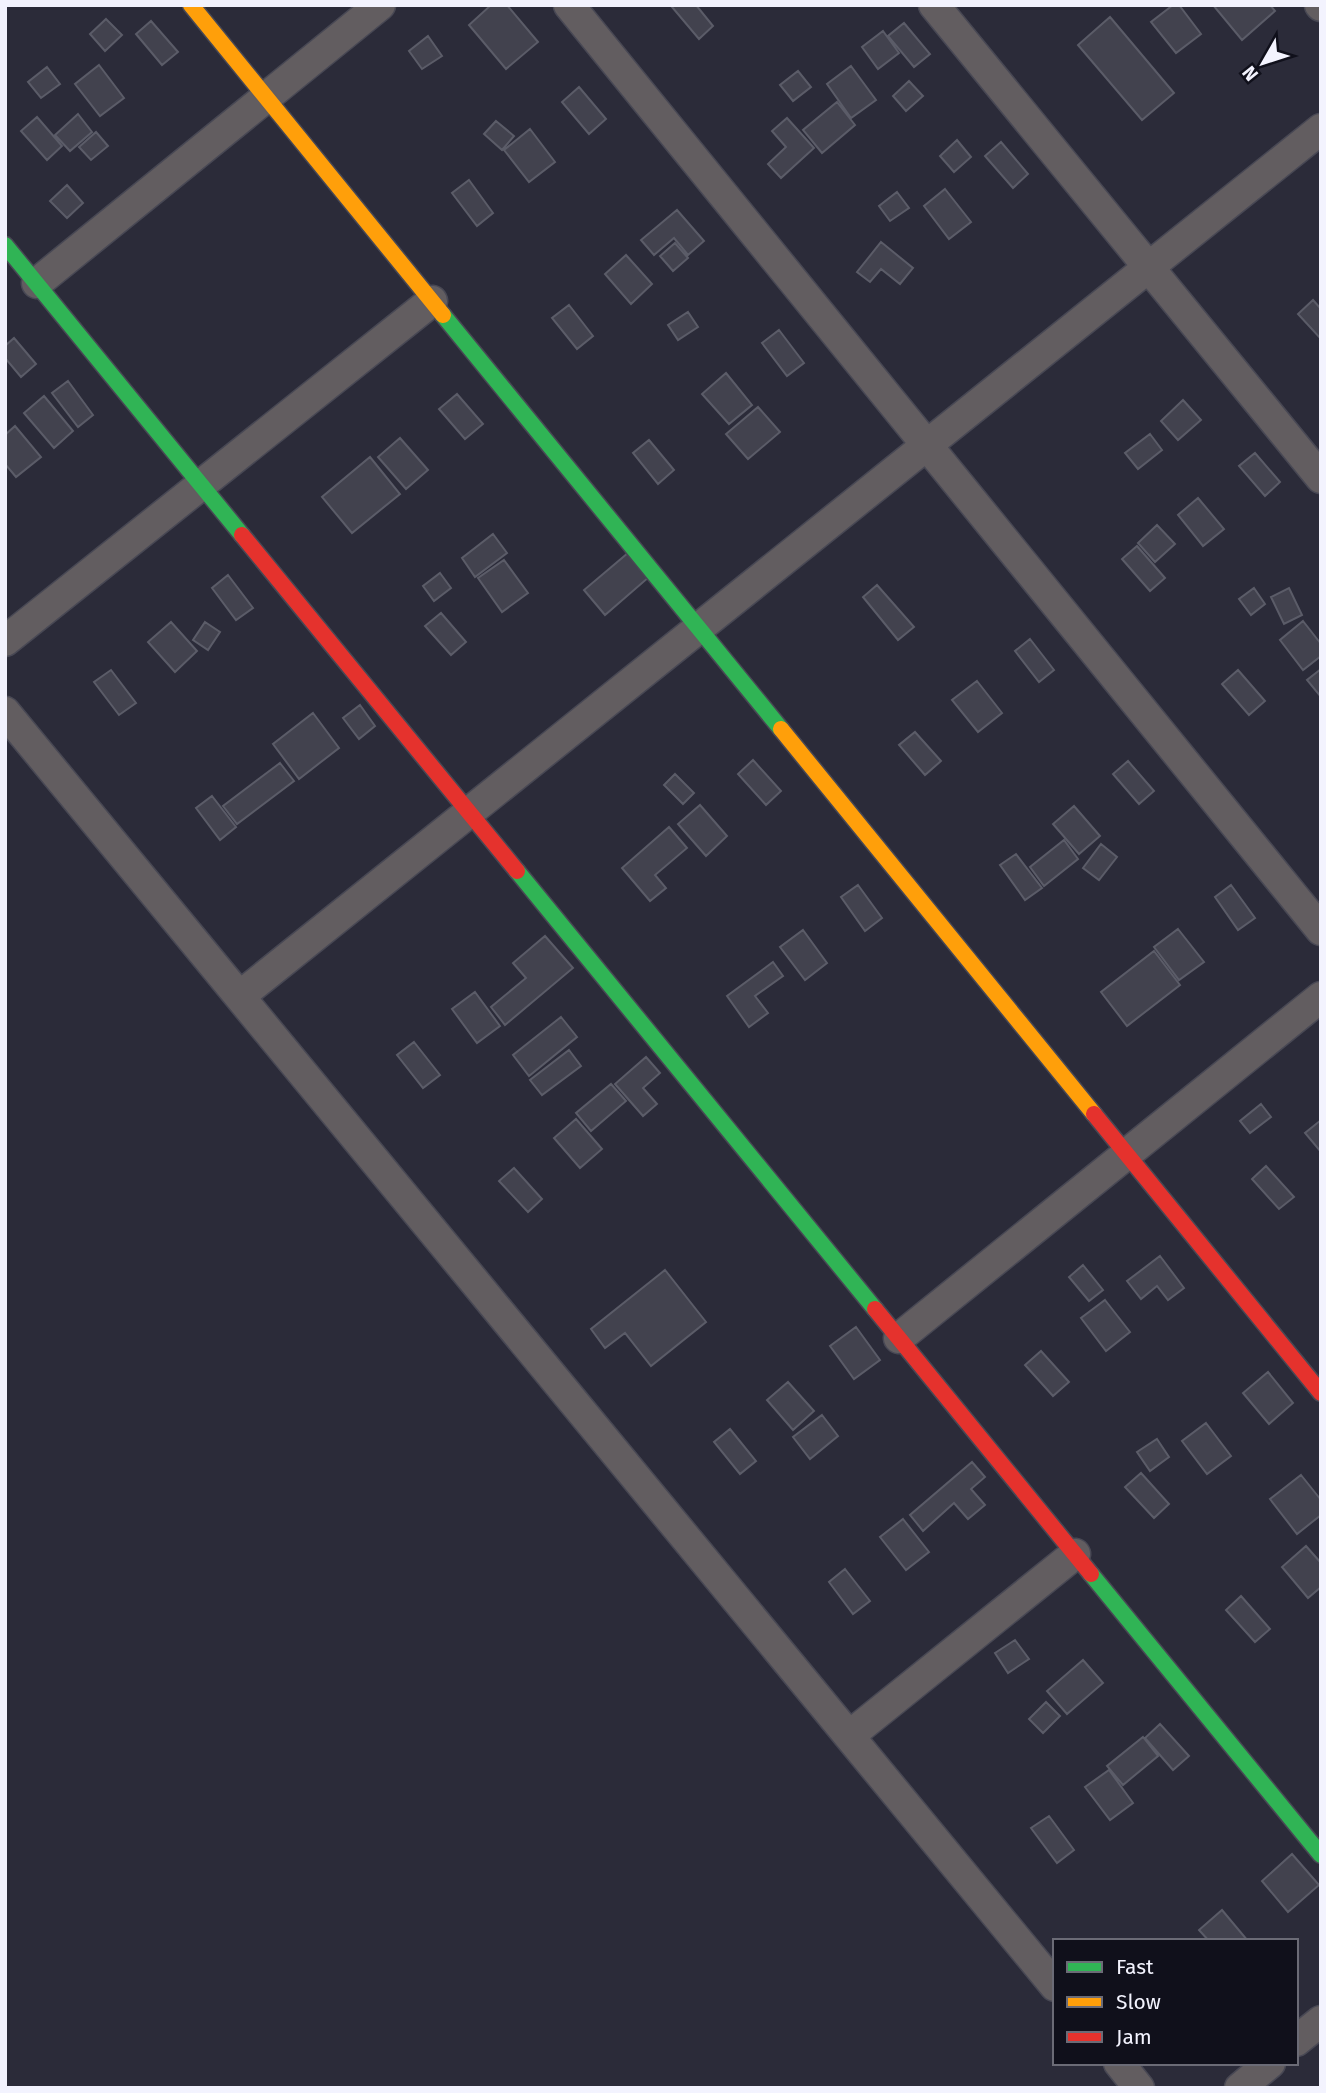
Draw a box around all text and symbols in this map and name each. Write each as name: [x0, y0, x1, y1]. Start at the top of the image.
north arrow: [1228, 28, 1298, 98]
text: N: [1237, 61, 1263, 86]
legend: [1053, 1939, 1298, 2065]
text: Fast: [1116, 1954, 1154, 1980]
text: Slow: [1116, 1989, 1161, 2015]
text: Jam: [1116, 2024, 1152, 2050]

